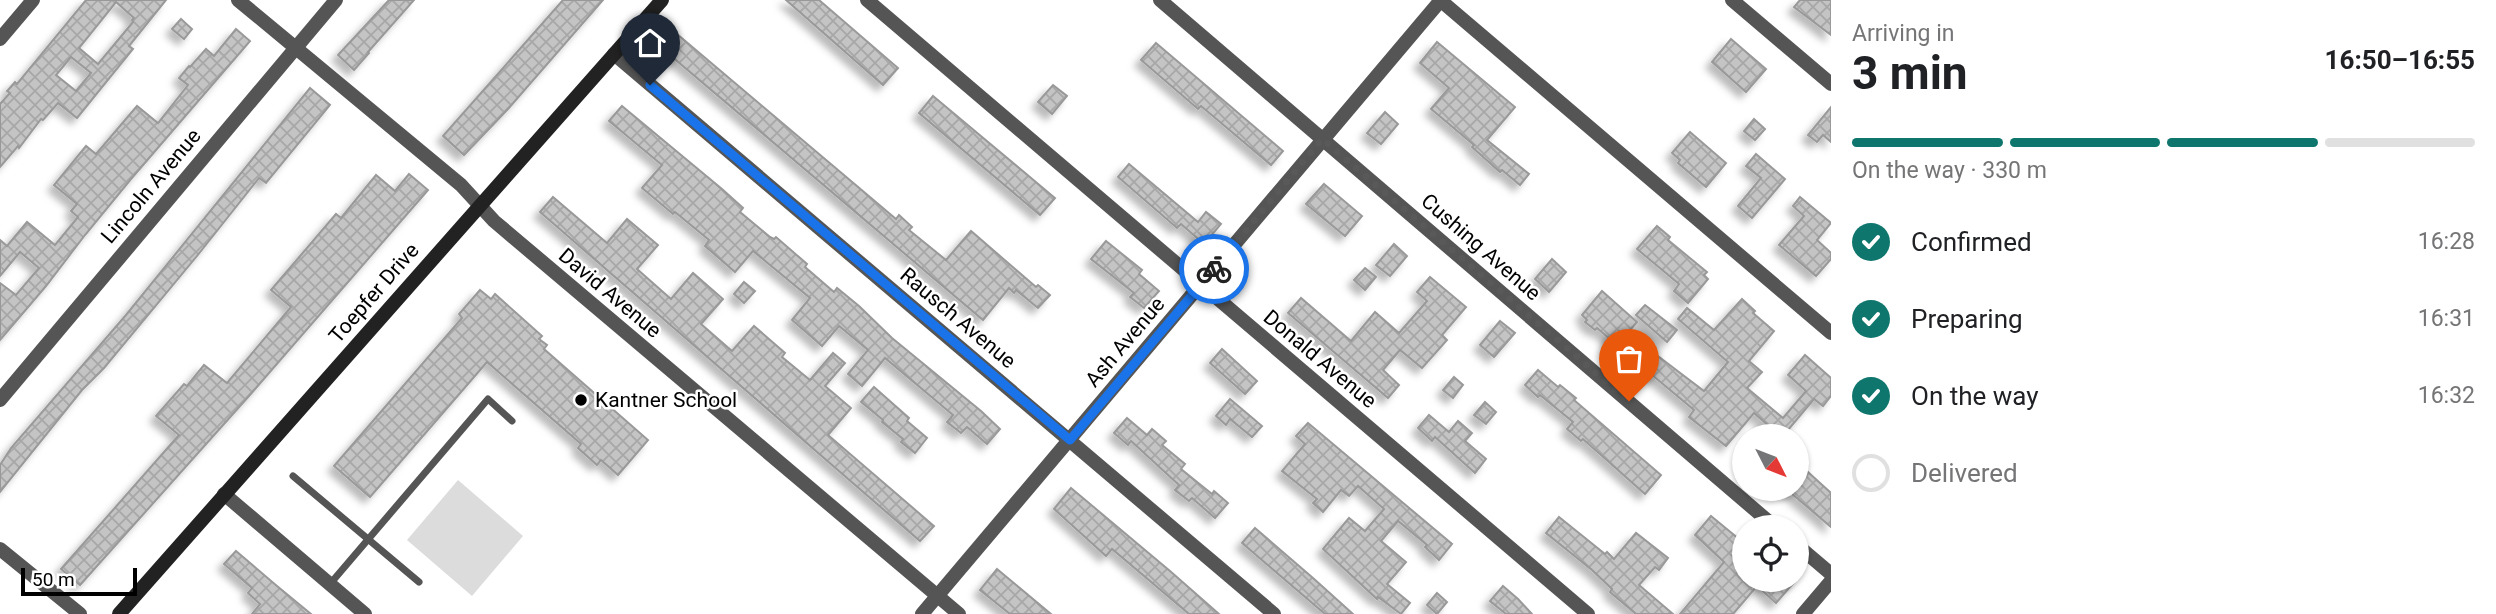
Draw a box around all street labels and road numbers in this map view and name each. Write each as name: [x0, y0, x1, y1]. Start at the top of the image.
street label: Lincoln Avenue: [96, 124, 206, 248]
street label: Cushing Avenue: [1417, 189, 1545, 305]
street label: Toepfer Drive: [324, 238, 424, 348]
street label: David Avenue: [554, 243, 666, 343]
street label: Rausch Avenue: [895, 263, 1021, 373]
street label: Ash Avenue: [1080, 292, 1170, 392]
street label: Donald Avenue: [1259, 305, 1381, 413]

